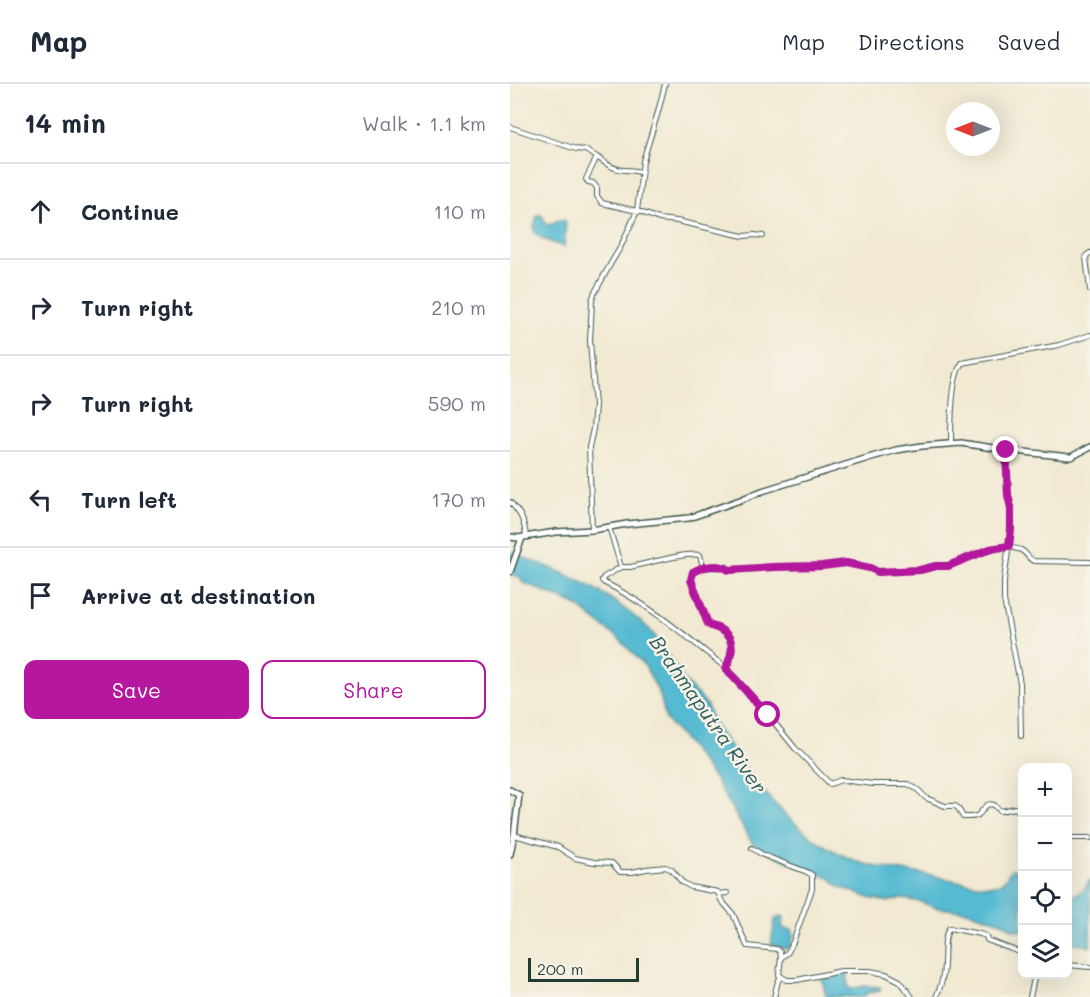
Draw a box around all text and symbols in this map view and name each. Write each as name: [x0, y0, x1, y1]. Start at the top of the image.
text: Map: [30, 23, 87, 59]
text: Map: [782, 28, 825, 55]
text: Directions: [858, 28, 965, 55]
text: Saved: [998, 28, 1060, 55]
north arrow: [946, 102, 1000, 156]
text: 14 min: [24, 106, 106, 140]
text: Walk · 1.1 km: [362, 110, 486, 136]
icon: ahead: [24, 195, 57, 228]
text: Continue: [81, 197, 179, 226]
text: 110 m: [433, 198, 486, 224]
icon: right: [24, 291, 57, 324]
text: Turn right: [81, 293, 193, 322]
text: 210 m: [431, 294, 486, 320]
icon: right: [24, 387, 57, 420]
text: Turn right: [81, 389, 193, 418]
text: 590 m: [428, 390, 486, 416]
route end: [992, 436, 1018, 462]
icon: left: [24, 483, 57, 516]
text: Turn left: [81, 485, 177, 514]
text: 170 m: [431, 486, 486, 512]
icon: arrive: [24, 579, 57, 612]
text: Arrive at destination: [81, 581, 316, 610]
water label: Brahmaputra River: [645, 630, 773, 798]
button: Save: [24, 660, 249, 719]
button: Share: [261, 660, 486, 719]
route start: [754, 701, 780, 727]
map controls: [1018, 763, 1072, 979]
button: +: [1018, 763, 1072, 817]
button: −: [1018, 817, 1072, 871]
button: locate: [1018, 871, 1072, 925]
button: layers: [1018, 925, 1072, 979]
scale bar: [528, 955, 639, 982]
text: 200 m: [537, 958, 584, 979]

